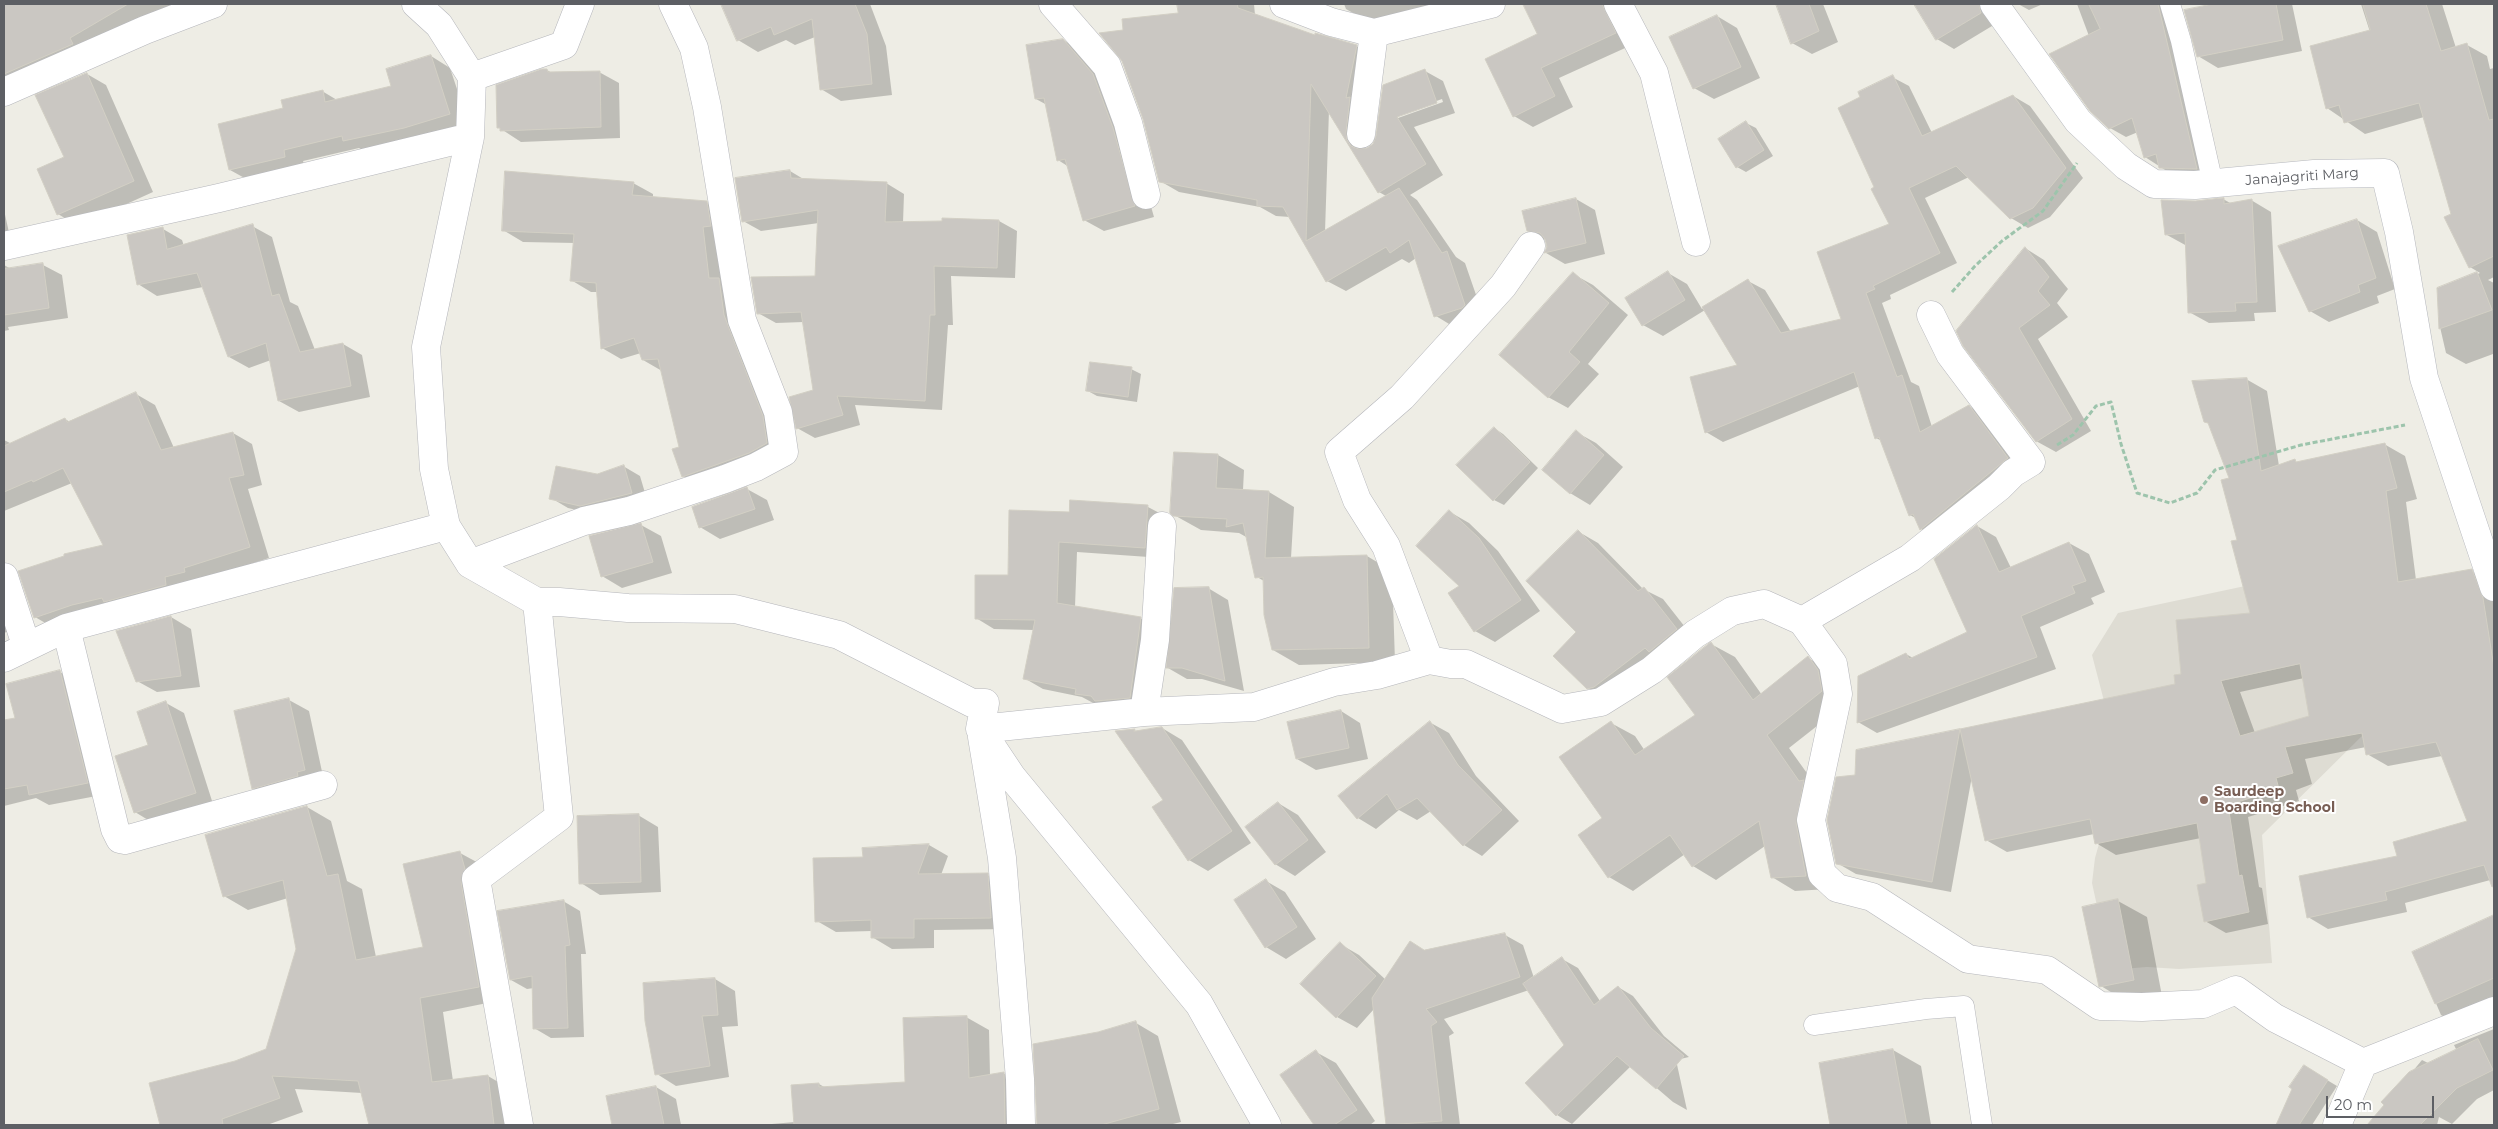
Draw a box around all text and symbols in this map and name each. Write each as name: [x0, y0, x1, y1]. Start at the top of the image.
street label: Janajagriti Marg: [2245, 165, 2359, 189]
place label: Saurdeep Boarding School: [2214, 784, 2335, 816]
marker: Saurdeep Boarding School: [2198, 794, 2210, 806]
scale bar: [2328, 1086, 2436, 1118]
text: 20 m: [2334, 1095, 2372, 1114]

